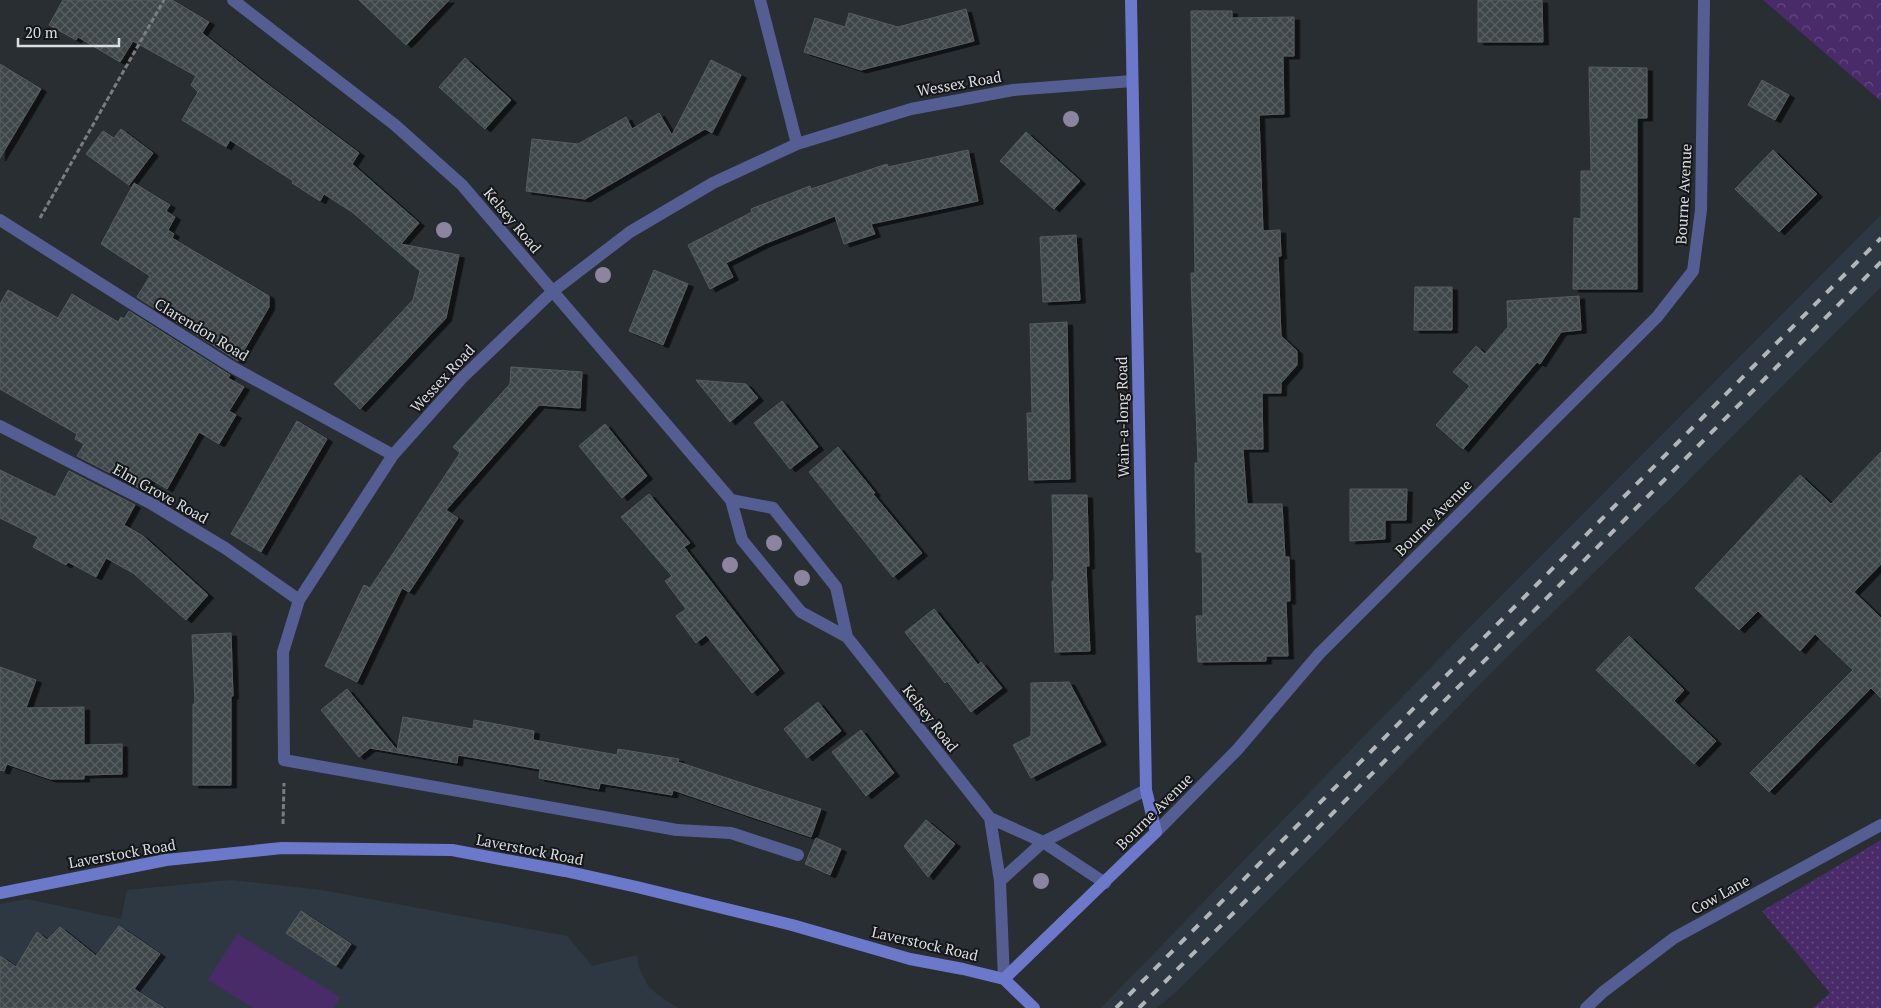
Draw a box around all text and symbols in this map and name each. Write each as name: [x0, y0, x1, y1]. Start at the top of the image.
scale bar: [18, 15, 119, 47]
text: 20 m: [25, 22, 58, 42]
street label: Wessex Road: [915, 66, 1003, 100]
street label: Bourne Avenue: [1670, 143, 1696, 245]
street label: Kelsey Road: [480, 183, 546, 257]
street label: Clarendon Road: [151, 293, 253, 365]
street label: Wessex Road: [405, 340, 479, 416]
street label: Wain-a-long Road: [1111, 356, 1133, 478]
street label: Elm Grove Road: [110, 459, 212, 527]
street label: Bourne Avenue: [1390, 474, 1476, 560]
street label: Kelsey Road: [899, 681, 963, 755]
street label: Bourne Avenue: [1111, 768, 1197, 854]
street label: Laverstock Road: [475, 829, 585, 869]
street label: Laverstock Road: [67, 834, 177, 872]
street label: Cow Lane: [1687, 870, 1753, 918]
street label: Laverstock Road: [870, 921, 980, 965]

